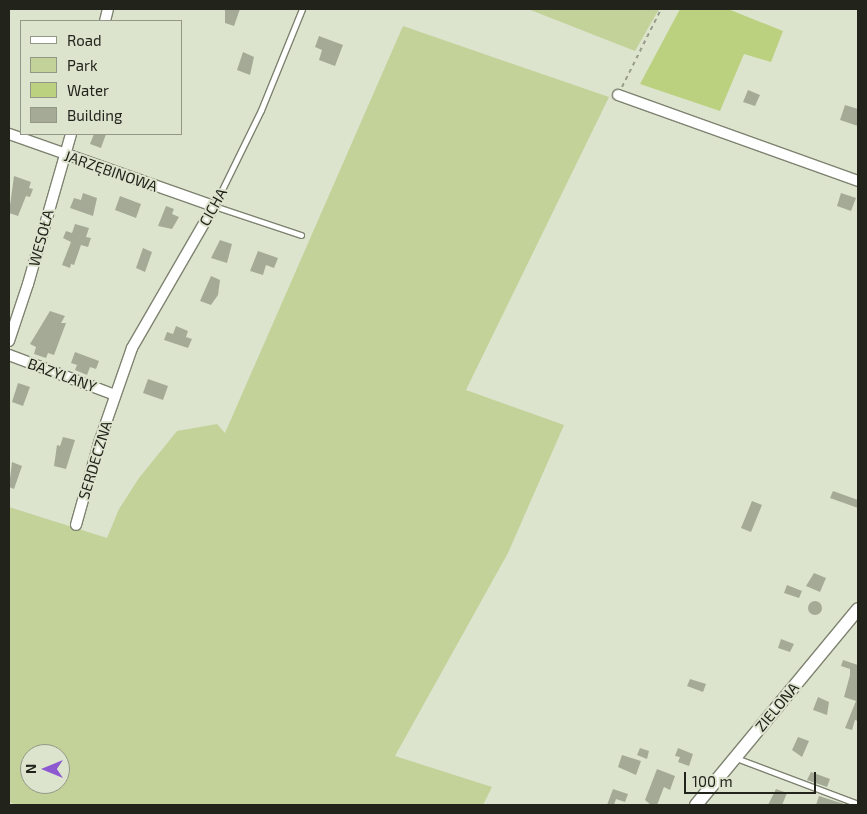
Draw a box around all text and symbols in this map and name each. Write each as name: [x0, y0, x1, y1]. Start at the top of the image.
legend: [20, 20, 182, 135]
text: Road: [67, 31, 102, 49]
text: Park: [67, 56, 98, 74]
text: Water: [67, 81, 109, 99]
text: Building: [67, 106, 122, 124]
street label: JARZĘBINOWA: [62, 147, 160, 195]
street label: CICHA: [195, 185, 231, 229]
street label: WESOŁA: [25, 208, 57, 268]
street label: BAZYLANY: [25, 354, 99, 396]
street label: SERDECZNA: [75, 418, 115, 502]
street label: ZIELONA: [751, 679, 803, 735]
north arrow: [20, 744, 70, 794]
scale bar: [687, 762, 820, 794]
text: N: [22, 764, 39, 774]
text: 100 m: [692, 772, 733, 790]

